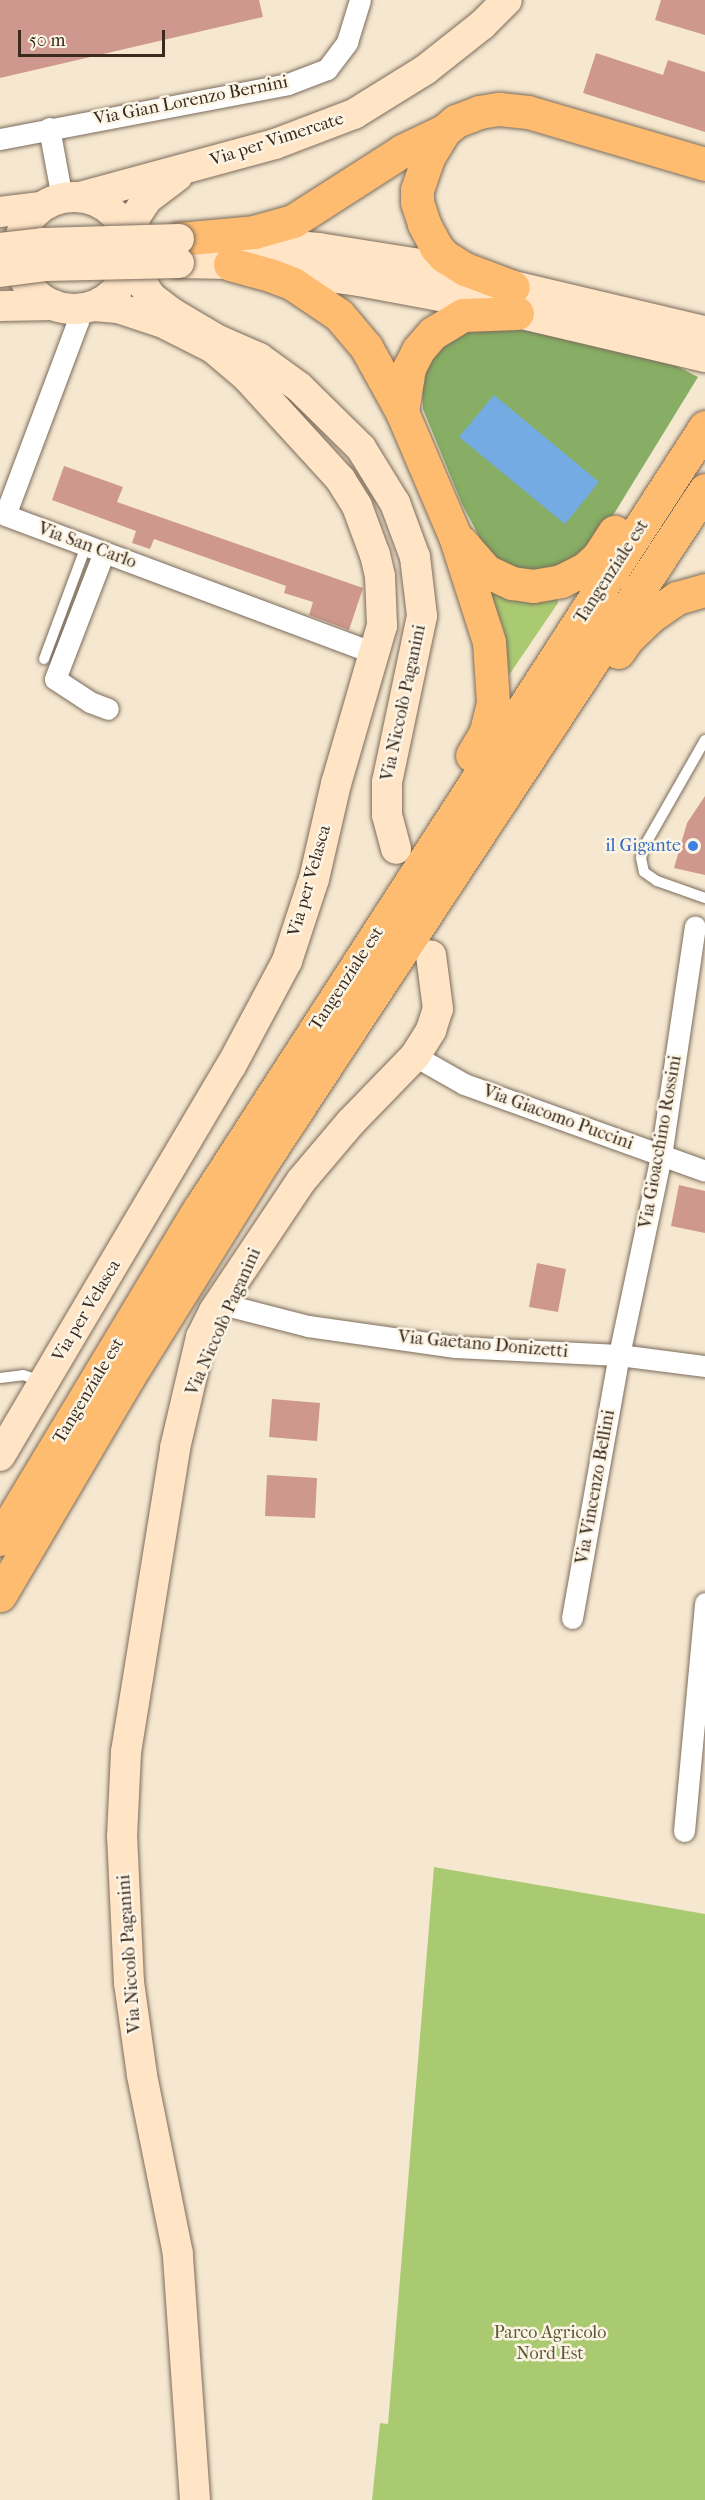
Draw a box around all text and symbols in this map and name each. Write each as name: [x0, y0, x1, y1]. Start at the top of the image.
scale bar: [21, 18, 168, 56]
text: 50 m: [29, 30, 65, 51]
street label: Via Gian Lorenzo Bernini: [92, 72, 290, 130]
street label: Via per Vimercate: [207, 108, 347, 172]
street label: Tangenziale est: [570, 516, 654, 628]
street label: Via San Carlo: [35, 518, 139, 574]
street label: Via Niccolò Paganini: [377, 623, 431, 783]
street label: Via per Velasca: [284, 823, 336, 939]
place label: il Gigante: [605, 835, 681, 857]
marker: il Gigante: [686, 839, 700, 853]
street label: Tangenziale est: [305, 923, 389, 1035]
street label: Via Gioacchino Rossini: [635, 1054, 687, 1230]
street label: Via Giacomo Puccini: [480, 1081, 636, 1155]
street label: Via Niccolò Paganini: [182, 1245, 266, 1399]
street label: Via per Velasca: [48, 1256, 126, 1366]
street label: Via Gaetano Donizetti: [397, 1327, 569, 1363]
street label: Tangenziale est: [49, 1334, 129, 1448]
street label: Via Vincenzo Bellini: [572, 1408, 620, 1566]
street label: Via Niccolò Paganini: [114, 1874, 146, 2034]
park label: Parco Agricolo Nord Est: [494, 2323, 606, 2366]

